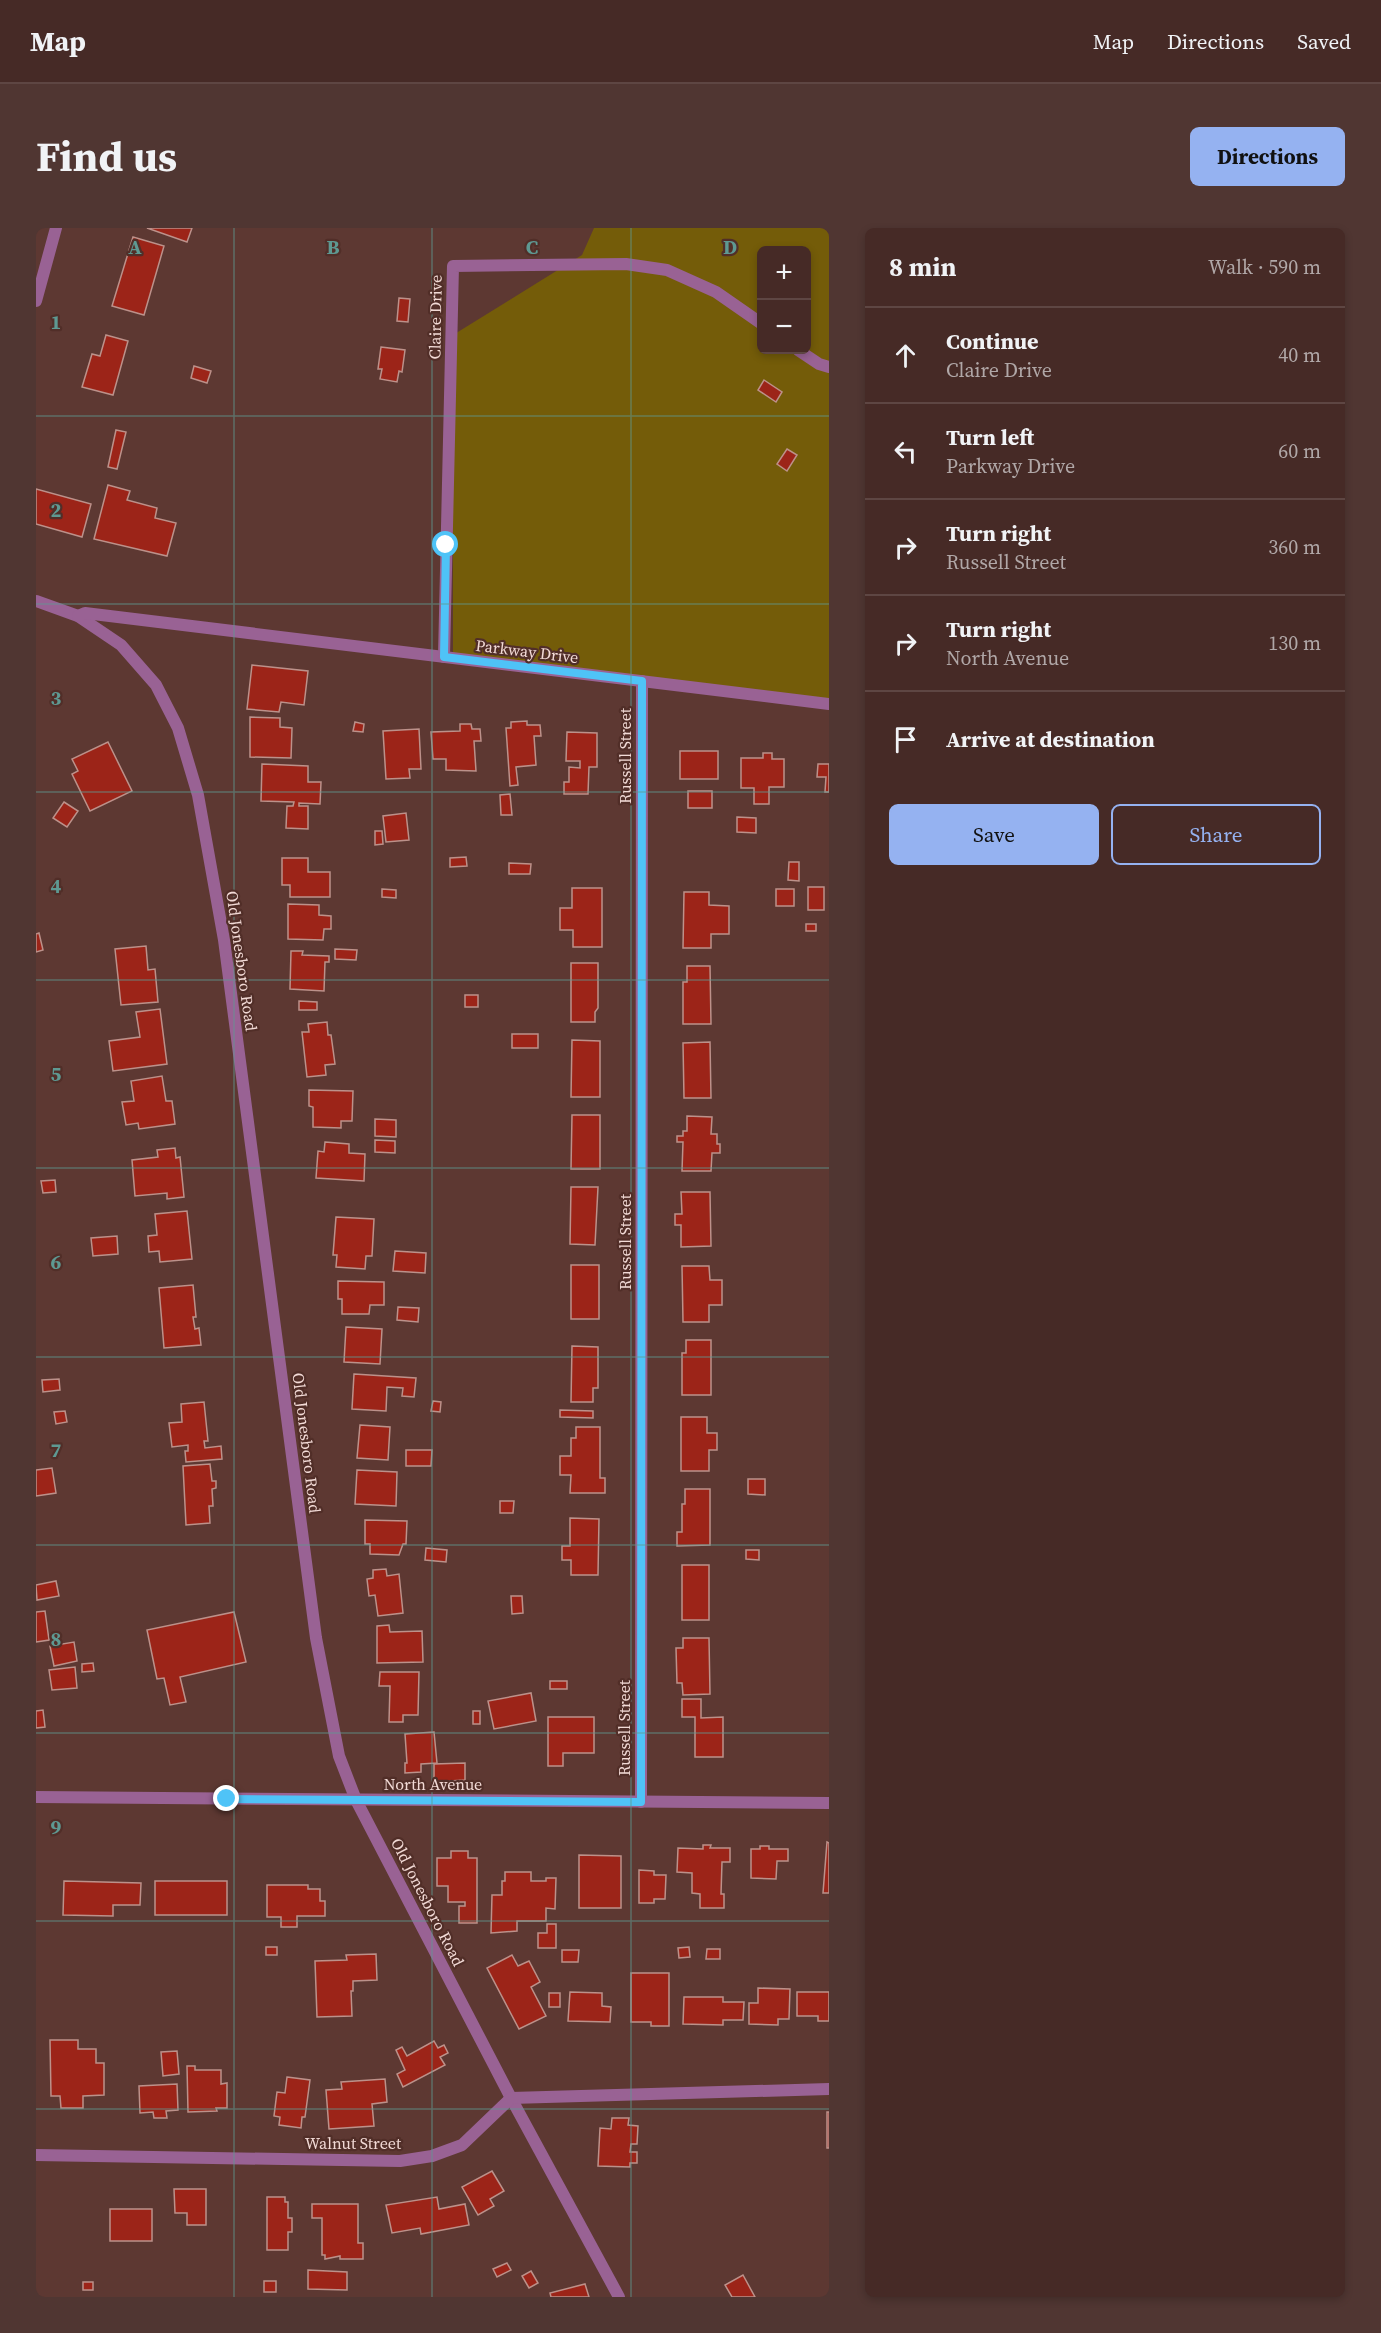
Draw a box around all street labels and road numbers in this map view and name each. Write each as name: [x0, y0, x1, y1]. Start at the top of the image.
street label: Claire Drive: [423, 274, 447, 360]
street label: Parkway Drive: [474, 634, 580, 668]
street label: Russell Street: [614, 707, 636, 804]
street label: Old Jonesboro Road: [221, 889, 263, 1033]
street label: Russell Street: [614, 1193, 636, 1290]
street label: Old Jonesboro Road: [287, 1371, 327, 1515]
street label: Russell Street: [613, 1679, 635, 1776]
street label: North Avenue: [384, 1773, 482, 1795]
street label: Old Jonesboro Road: [386, 1834, 470, 1970]
street label: Walnut Street: [305, 2132, 402, 2154]

